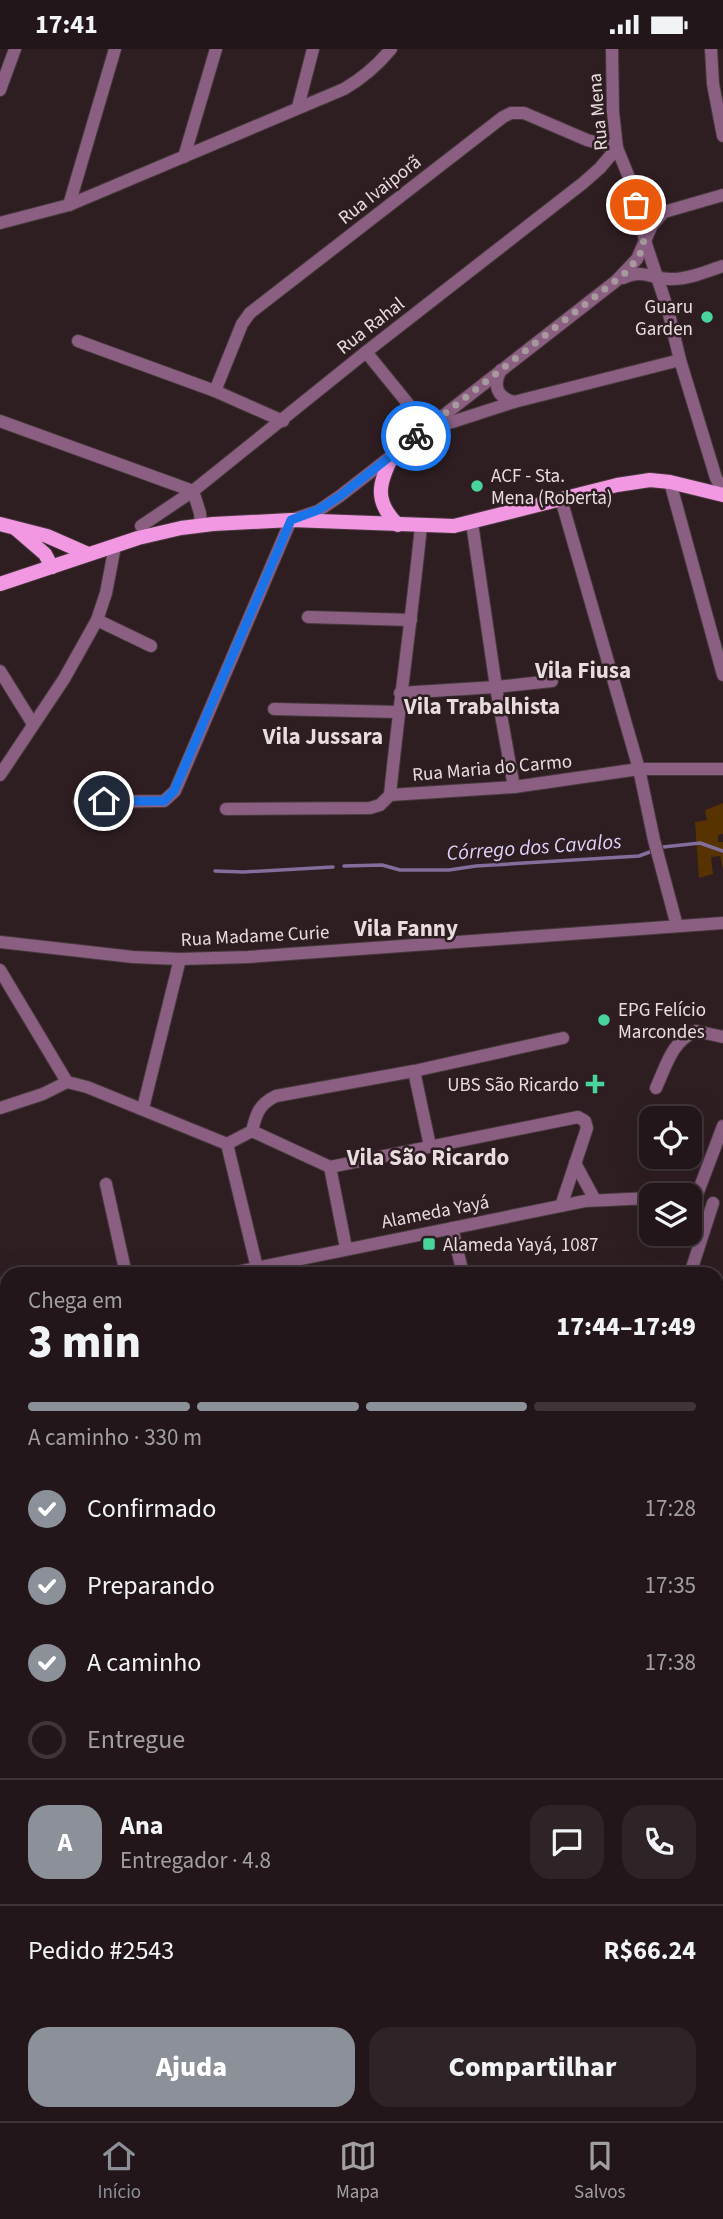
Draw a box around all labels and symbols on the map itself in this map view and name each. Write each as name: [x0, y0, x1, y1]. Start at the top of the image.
street label: Rua Mena: [582, 72, 615, 152]
street label: Rua Ivaiporã: [333, 149, 427, 231]
pin: [606, 175, 666, 235]
street label: Rua Rahal: [331, 291, 411, 361]
place label: Guaru Garden: [635, 294, 693, 343]
marker: Guaru Garden: [699, 309, 715, 325]
courier: [381, 401, 451, 471]
place label: ACF - Sta. Mena (Roberta): [491, 463, 613, 512]
marker: ACF - Sta. Mena (Roberta): [469, 478, 485, 494]
district label: Vila Fiusa: [534, 654, 631, 687]
district label: Vila Trabalhista: [403, 690, 560, 723]
district label: Vila Jussara: [262, 720, 383, 753]
street label: Rua Maria do Carmo: [411, 748, 573, 789]
pin: [74, 771, 134, 831]
water label: Córrego dos Cavalos: [446, 826, 622, 868]
district label: Vila Fanny: [353, 912, 458, 945]
street label: Rua Madame Curie: [180, 919, 330, 954]
place label: EPG Felício Marcondes: [618, 997, 706, 1046]
marker: EPG Felício Marcondes: [596, 1012, 612, 1028]
place label: UBS São Ricardo: [447, 1072, 579, 1099]
marker: UBS São Ricardo: [585, 1074, 605, 1094]
district label: Vila São Ricardo: [346, 1141, 509, 1174]
street label: Alameda Yayá: [379, 1189, 491, 1236]
place label: Alameda Yayá, 1087: [443, 1232, 599, 1259]
marker: Alameda Yayá, 1087: [421, 1236, 437, 1252]

